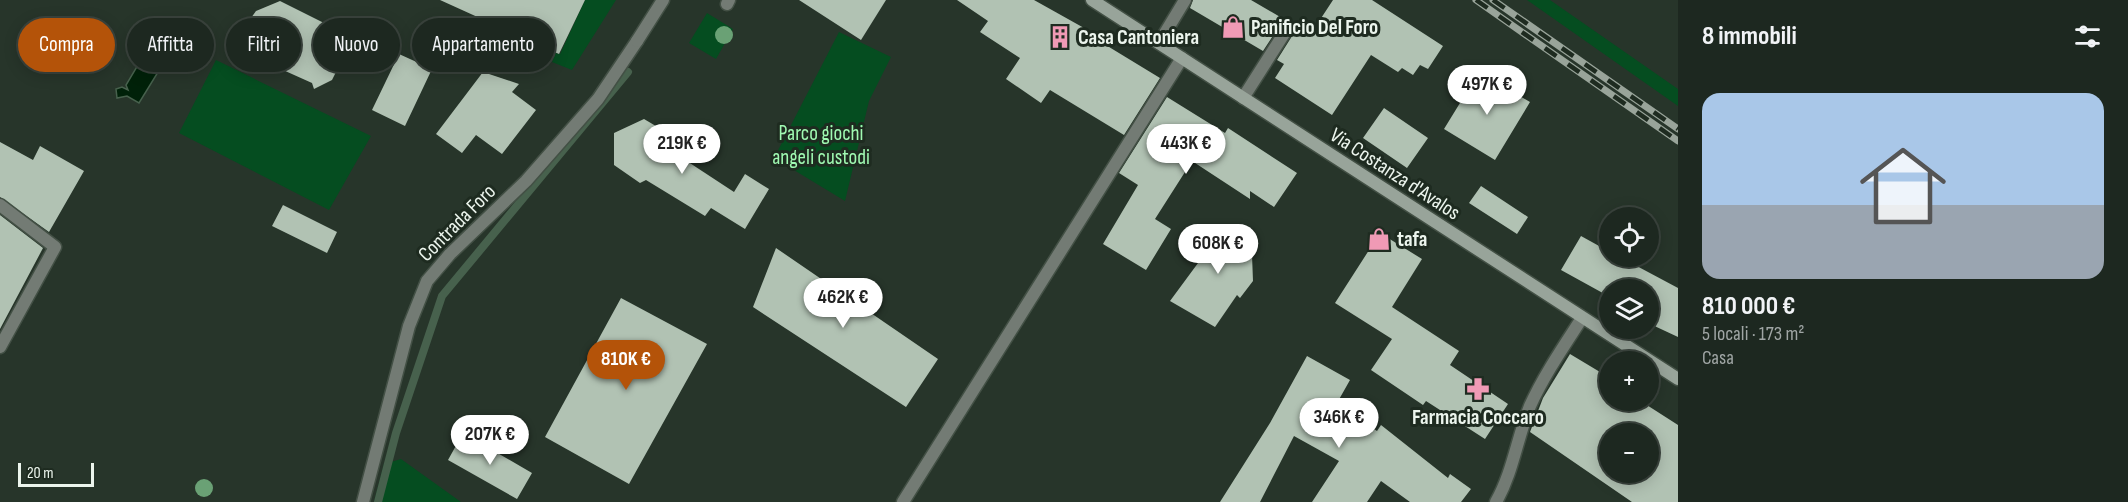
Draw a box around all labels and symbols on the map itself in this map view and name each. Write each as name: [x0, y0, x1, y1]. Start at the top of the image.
shop icon: Panificio Del Foro: [1220, 14, 1246, 40]
place label: Panificio Del Foro: [1251, 15, 1378, 40]
building icon: Casa Cantoniera: [1047, 24, 1073, 50]
place label: Casa Cantoniera: [1078, 25, 1199, 50]
pin: 497K €: [1438, 65, 1536, 116]
park label: Parco giochi angeli custodi: [772, 121, 870, 170]
street label: Via Costanza d'Avalos: [1325, 123, 1465, 225]
pin: 219K €: [633, 124, 731, 175]
pin: 443K €: [1137, 124, 1235, 175]
street label: Contrada Foro: [413, 179, 501, 267]
pin: 608K €: [1169, 224, 1267, 275]
shop icon: tafa: [1366, 226, 1392, 252]
place label: tafa: [1397, 227, 1427, 252]
pin: 462K €: [794, 278, 892, 329]
pin: 810K €: [577, 340, 675, 391]
pharmacy icon: Farmacia Coccaro: [1465, 376, 1491, 402]
pin: 346K €: [1290, 398, 1388, 449]
place label: Farmacia Coccaro: [1412, 405, 1544, 430]
pin: 207K €: [441, 415, 539, 466]
scale bar: [18, 460, 94, 488]

